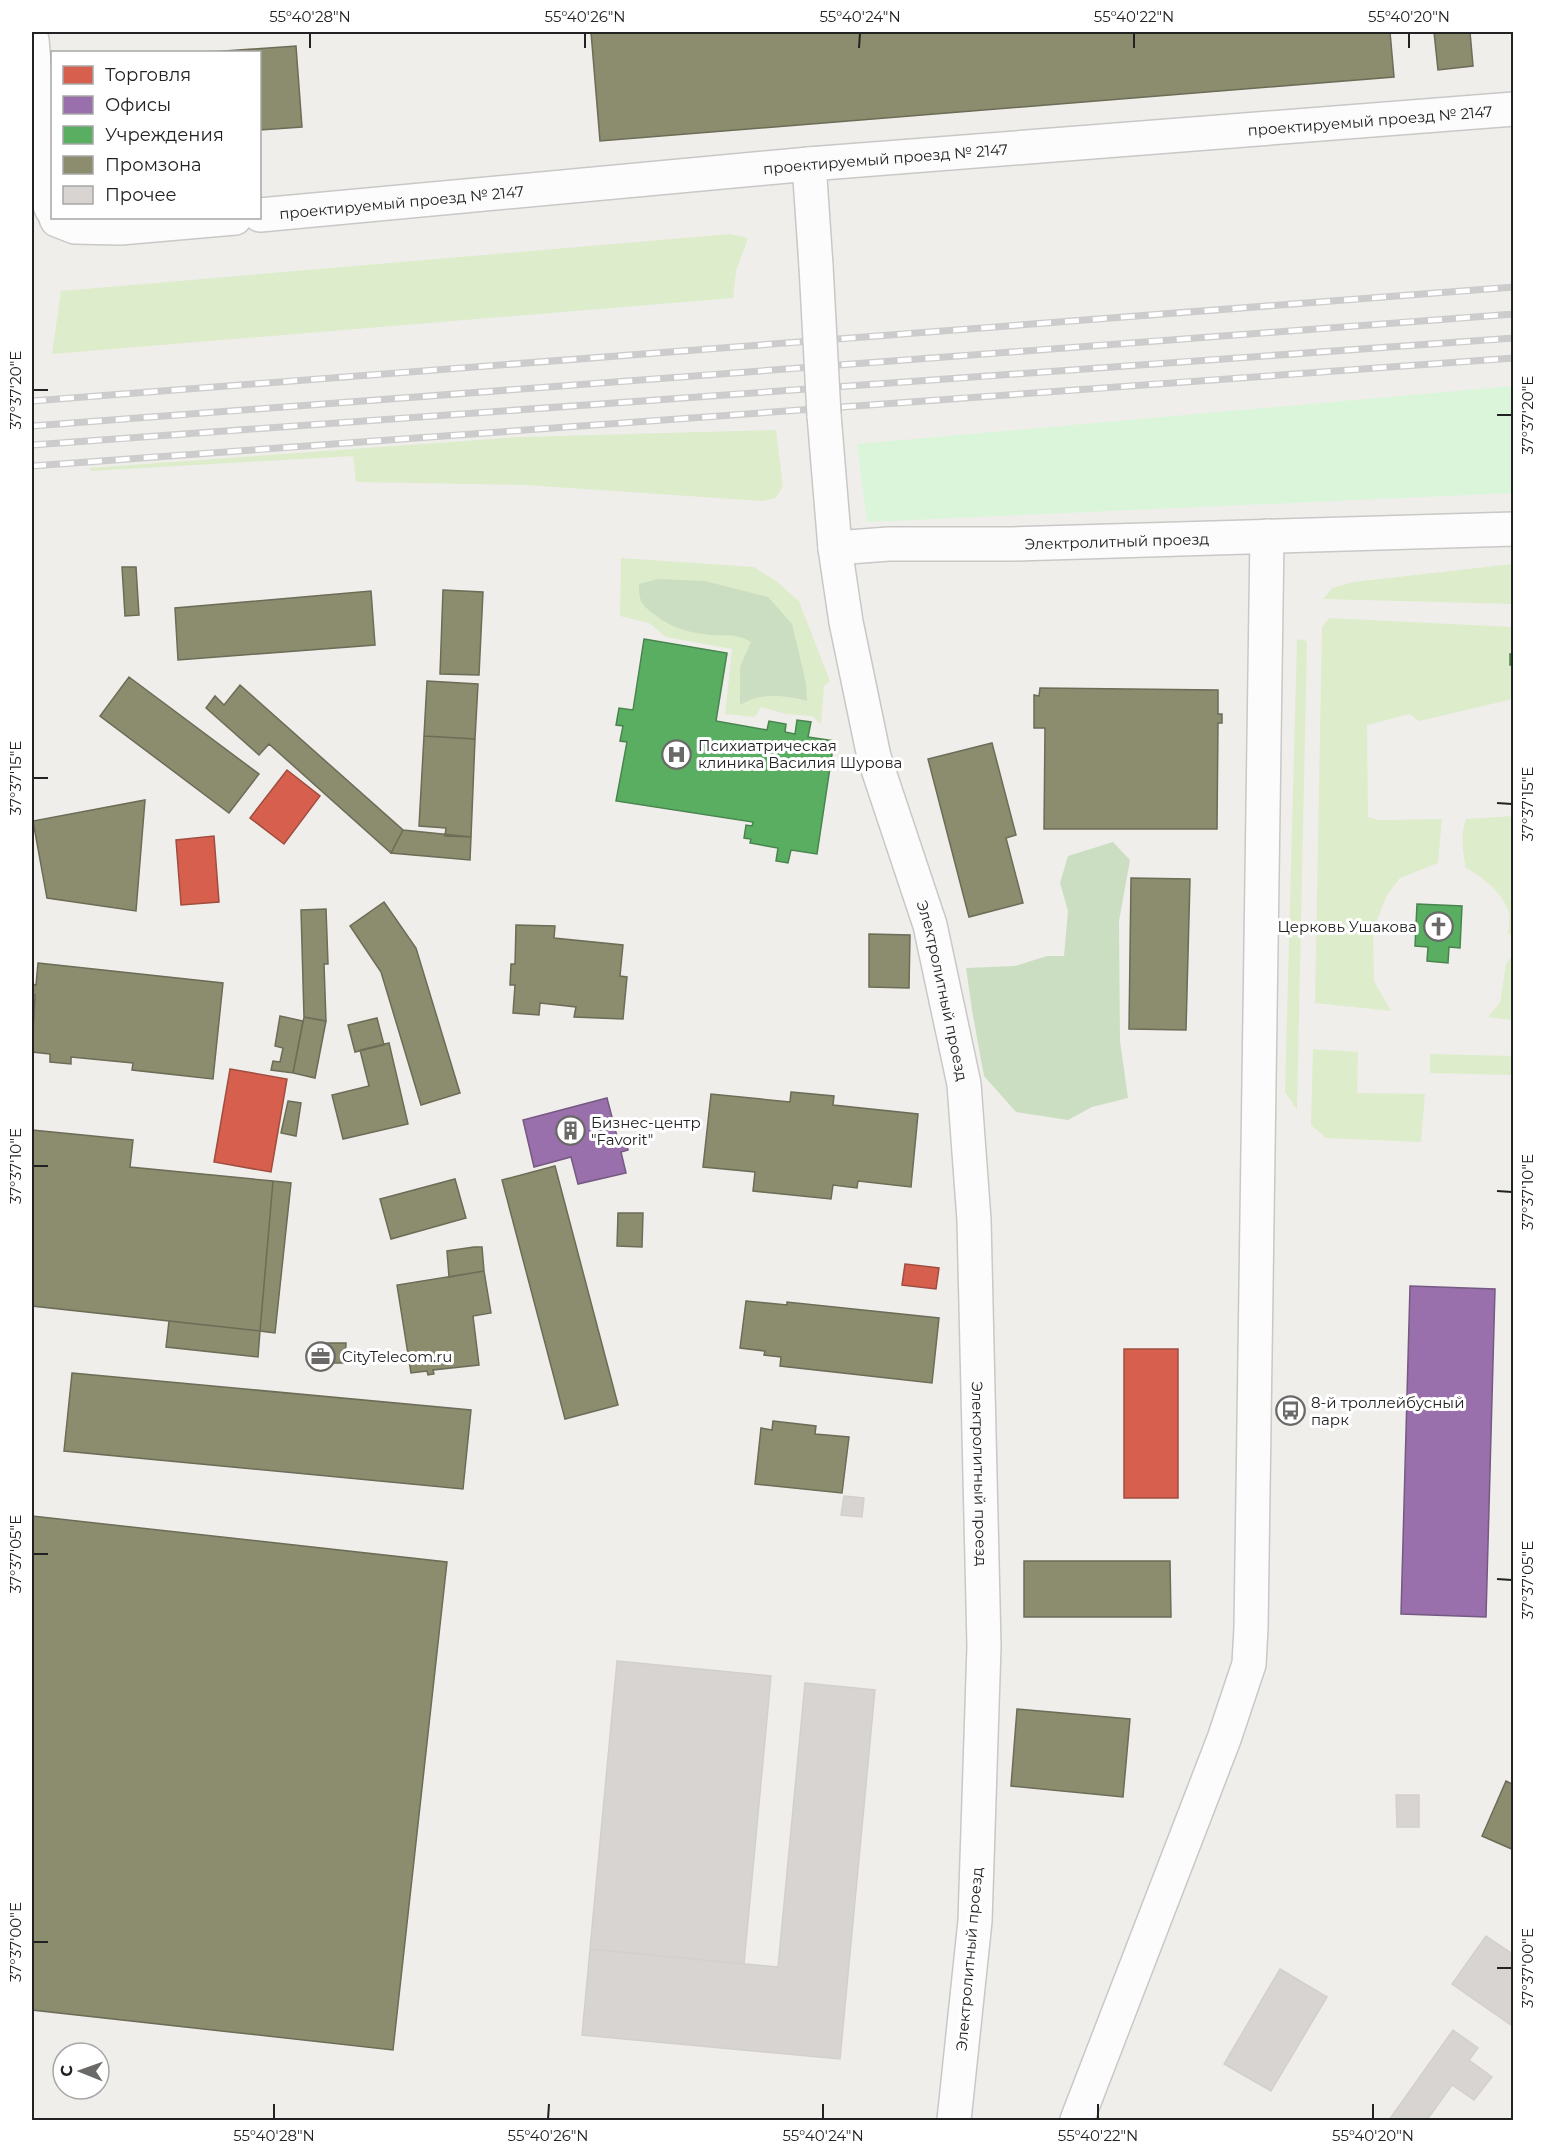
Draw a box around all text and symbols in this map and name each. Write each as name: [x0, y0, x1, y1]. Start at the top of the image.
text: 55°40'28"N: [269, 7, 351, 26]
text: 55°40'26"N: [544, 7, 626, 26]
text: 55°40'24"N: [819, 7, 901, 26]
text: 55°40'22"N: [1094, 7, 1174, 26]
text: 55°40'20"N: [1368, 7, 1450, 26]
legend: [51, 51, 261, 219]
text: Торговля: [105, 64, 191, 86]
text: Офисы: [105, 94, 171, 116]
street label: проектируемый проезд № 2147: [1247, 101, 1493, 139]
text: Учреждения: [105, 124, 224, 146]
street label: проектируемый проезд № 2147: [762, 139, 1009, 178]
text: Промзона: [105, 154, 202, 176]
street label: проектируемый проезд № 2147: [278, 181, 525, 223]
text: Прочее: [105, 184, 177, 206]
text: 37°37'20"E: [6, 351, 25, 429]
text: 37°37'20"E: [1518, 376, 1537, 454]
street label: Электролитный проезд: [1024, 529, 1210, 553]
place label: Психиатрическая клиника Василия Шурова: [698, 736, 902, 772]
hospital icon: Психиатрическая клиника Василия Шурова: [661, 738, 693, 770]
text: 37°37'15"E: [6, 741, 25, 815]
text: 37°37'15"E: [1518, 767, 1537, 841]
street label: Электролитный проезд: [913, 898, 973, 1083]
church icon: Церковь Ушакова: [1422, 910, 1454, 942]
place label: Церковь Ушакова: [1278, 917, 1417, 936]
place label: Бизнес-центр "Favorit": [591, 1113, 701, 1149]
building icon: Бизнес-центр "Favorit": [554, 1115, 586, 1147]
text: 37°37'10"E: [6, 1128, 25, 1204]
text: 37°37'10"E: [1518, 1154, 1537, 1230]
office icon: CityTelecom.ru: [305, 1340, 337, 1372]
place label: CityTelecom.ru: [342, 1347, 452, 1366]
street label: Электролитный проезд: [968, 1381, 992, 1567]
place label: 8-й троллейбусный парк: [1311, 1393, 1464, 1429]
bus stop icon: 8-й троллейбусный парк: [1274, 1395, 1306, 1427]
text: 37°37'05"E: [6, 1515, 25, 1593]
text: 37°37'05"E: [1518, 1541, 1537, 1619]
street label: Электролитный проезд: [951, 1866, 987, 2052]
text: 37°37'00"E: [6, 1902, 25, 1982]
text: 37°37'00"E: [1518, 1928, 1537, 2008]
north arrow: [51, 2041, 111, 2101]
text: С: [57, 2064, 76, 2077]
text: 55°40'28"N: [233, 2126, 315, 2145]
text: 55°40'26"N: [507, 2126, 589, 2145]
text: 55°40'24"N: [782, 2126, 864, 2145]
text: 55°40'22"N: [1058, 2126, 1138, 2145]
text: 55°40'20"N: [1332, 2126, 1414, 2145]

